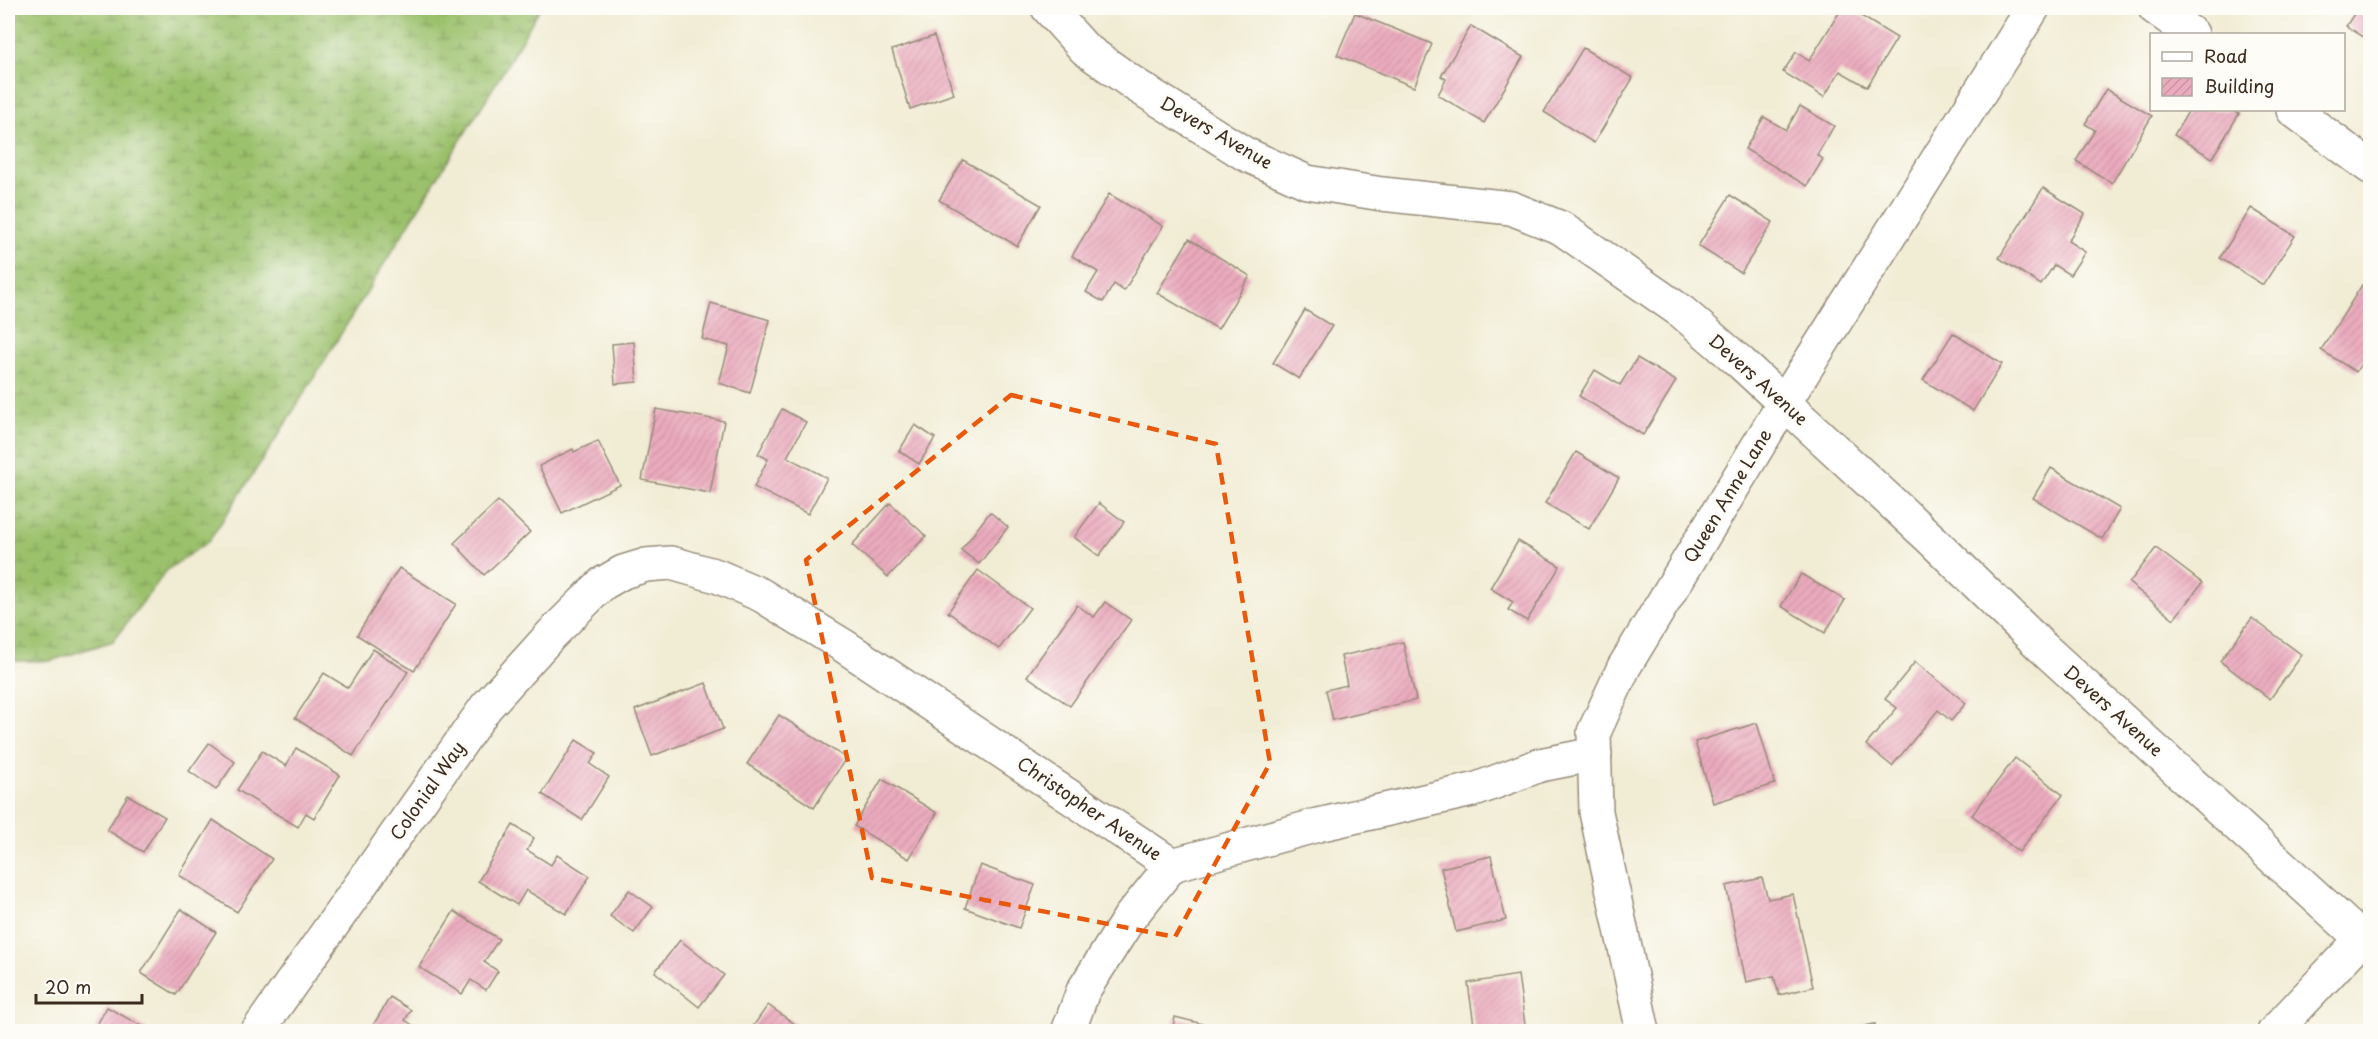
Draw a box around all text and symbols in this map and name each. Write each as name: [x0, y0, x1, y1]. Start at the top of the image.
legend: [2150, 33, 2345, 111]
text: Road: [2204, 42, 2248, 69]
text: Building: [2204, 72, 2274, 99]
street label: Devers Avenue: [1156, 89, 1278, 175]
street label: Devers Avenue: [1703, 327, 1815, 431]
street label: Queen Anne Lane: [1676, 423, 1778, 568]
street label: Devers Avenue: [2058, 658, 2170, 762]
street label: Colonial Way: [383, 735, 471, 845]
street label: Christopher Avenue: [1012, 749, 1168, 866]
scale bar: [36, 967, 142, 1005]
text: 20 m: [45, 973, 91, 1000]

